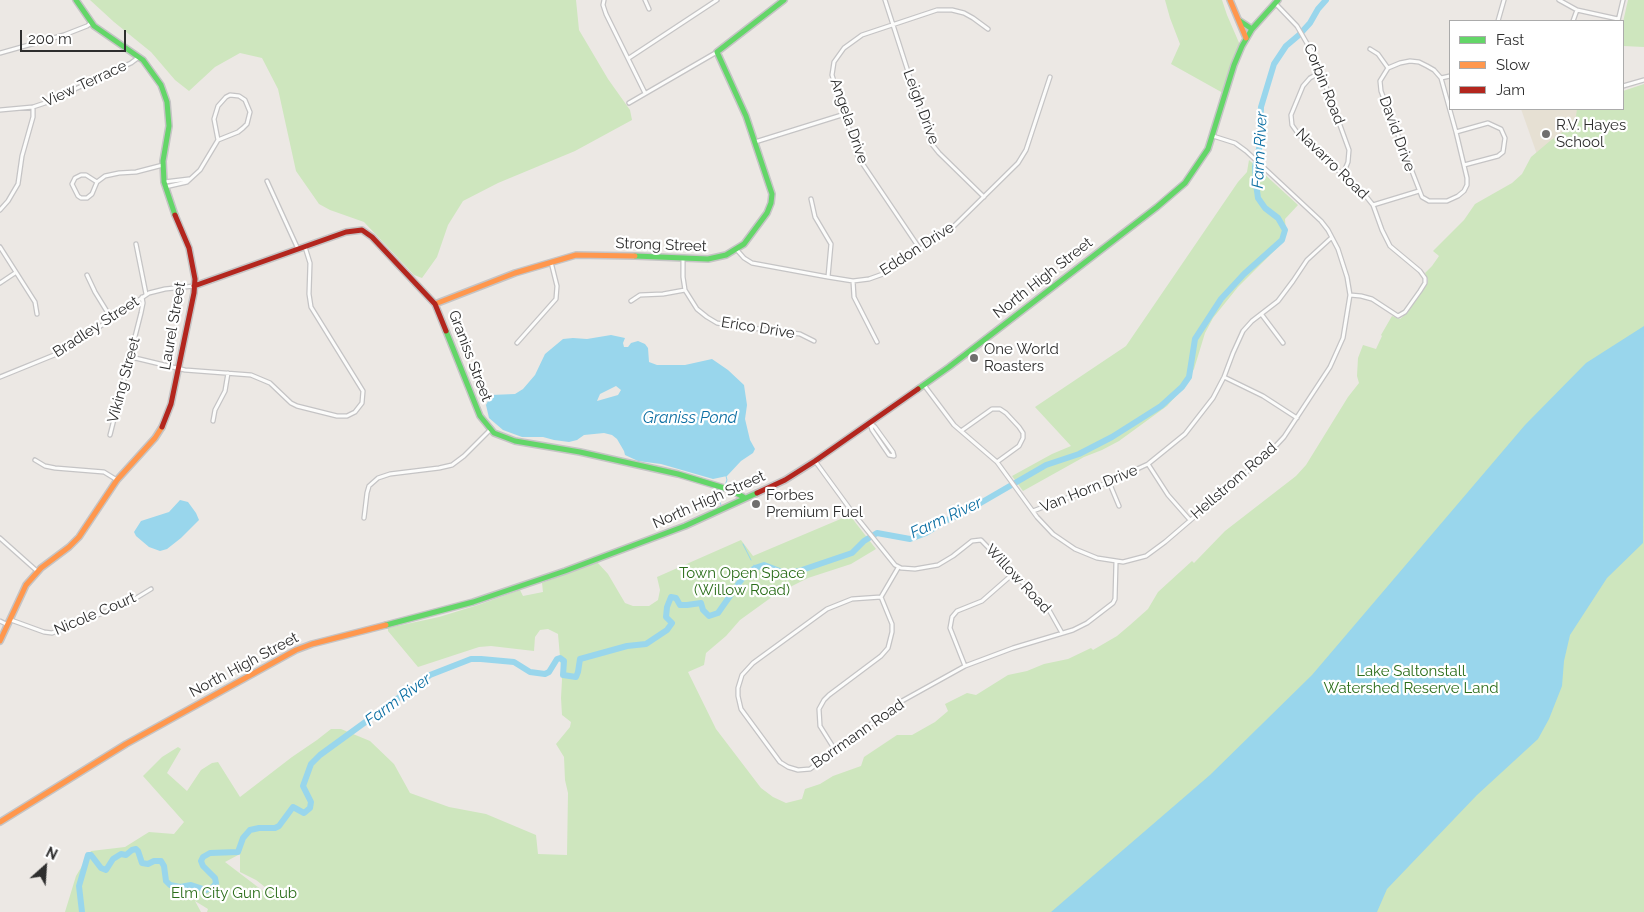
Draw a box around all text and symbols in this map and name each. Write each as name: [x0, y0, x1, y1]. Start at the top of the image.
scale bar: [22, 20, 129, 52]
legend: [1449, 20, 1624, 110]
text: 200 m: [28, 30, 72, 48]
text: Fast: [1496, 31, 1524, 49]
street label: Corbin Road: [1300, 41, 1348, 127]
text: Slow: [1496, 56, 1530, 74]
street label: View Terrace: [40, 57, 130, 111]
street label: Leigh Drive: [899, 67, 943, 147]
street label: Angela Drive: [826, 76, 872, 166]
text: Jam: [1496, 81, 1525, 99]
street label: David Drive: [1375, 94, 1419, 174]
water label: Farm River: [1248, 111, 1272, 189]
place label: R.V. Hayes School: [1556, 116, 1626, 151]
street label: Navarro Road: [1292, 125, 1372, 203]
marker: R.V. Hayes School: [1540, 128, 1552, 140]
street label: Eddon Drive: [877, 218, 957, 280]
street label: Strong Street: [615, 234, 707, 256]
street label: North High Street: [990, 234, 1096, 322]
street label: Laurel Street: [156, 281, 190, 371]
street label: Bradley Street: [50, 293, 142, 361]
street label: Graniss Street: [444, 308, 496, 404]
street label: Erico Drive: [720, 313, 796, 343]
street label: Viking Street: [104, 335, 144, 425]
place label: One World Roasters: [984, 340, 1059, 375]
marker: One World Roasters: [968, 352, 980, 364]
water label: Graniss Pond: [643, 408, 737, 428]
street label: Hellstrom Road: [1187, 439, 1281, 523]
street label: Van Horn Drive: [1038, 461, 1140, 517]
street label: North High Street: [650, 467, 768, 533]
place label: Forbes Premium Fuel: [766, 486, 863, 521]
water label: Farm River: [907, 493, 985, 543]
marker: Forbes Premium Fuel: [750, 498, 762, 510]
street label: Willow Road: [981, 541, 1055, 617]
park label: Town Open Space (Willow Road): [679, 564, 805, 599]
street label: Nicole Court: [51, 589, 139, 639]
street label: North High Street: [186, 629, 302, 701]
park label: Lake Saltonstall Watershed Reserve Land: [1324, 662, 1498, 697]
water label: Farm River: [361, 670, 435, 730]
street label: Borrmann Road: [808, 695, 908, 773]
north arrow: [20, 842, 70, 892]
text: N: [43, 844, 60, 863]
park label: Elm City Gun Club: [171, 884, 297, 902]

